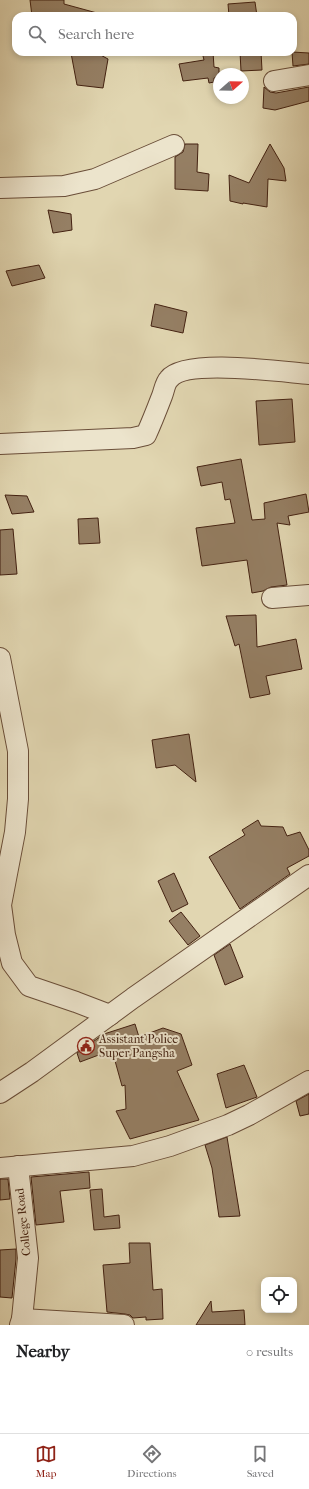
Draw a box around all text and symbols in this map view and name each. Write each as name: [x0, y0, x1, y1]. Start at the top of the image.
search box: [12, 12, 297, 56]
icon: search: [26, 23, 48, 45]
text: Search here: [58, 25, 134, 43]
north arrow: [213, 68, 249, 104]
place label: Assistant Police Super Pangsha: [98, 1032, 178, 1060]
public building icon: Assistant Police Super Pangsha: [76, 1036, 96, 1056]
street label: College Road: [12, 1187, 34, 1257]
map controls: [261, 1277, 297, 1313]
button: locate: [261, 1277, 297, 1313]
text: Nearby: [16, 1341, 70, 1361]
text: 0 results: [246, 1344, 293, 1359]
tab: Map: [35, 1443, 57, 1480]
tab: Directions: [127, 1443, 177, 1480]
tab: Saved: [247, 1443, 274, 1480]

